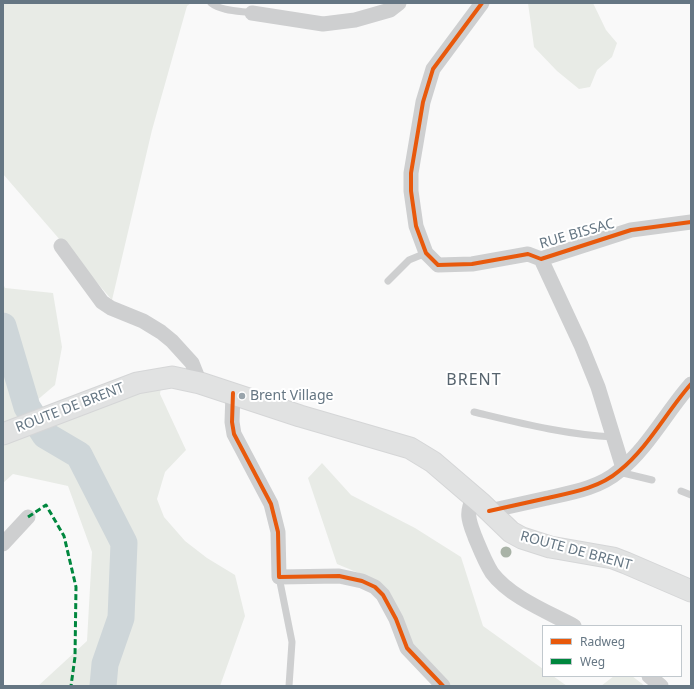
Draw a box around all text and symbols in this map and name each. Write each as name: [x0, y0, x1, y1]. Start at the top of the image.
street label: RUE BISSAC: [538, 215, 616, 253]
district label: BRENT: [446, 370, 502, 390]
street label: ROUTE DE BRENT: [13, 380, 127, 436]
place label: Brent Village: [250, 388, 333, 404]
marker: Brent Village: [237, 391, 247, 401]
street label: ROUTE DE BRENT: [518, 528, 634, 574]
legend: [542, 625, 682, 677]
text: Radweg: [580, 633, 625, 650]
text: Weg: [580, 653, 605, 670]

